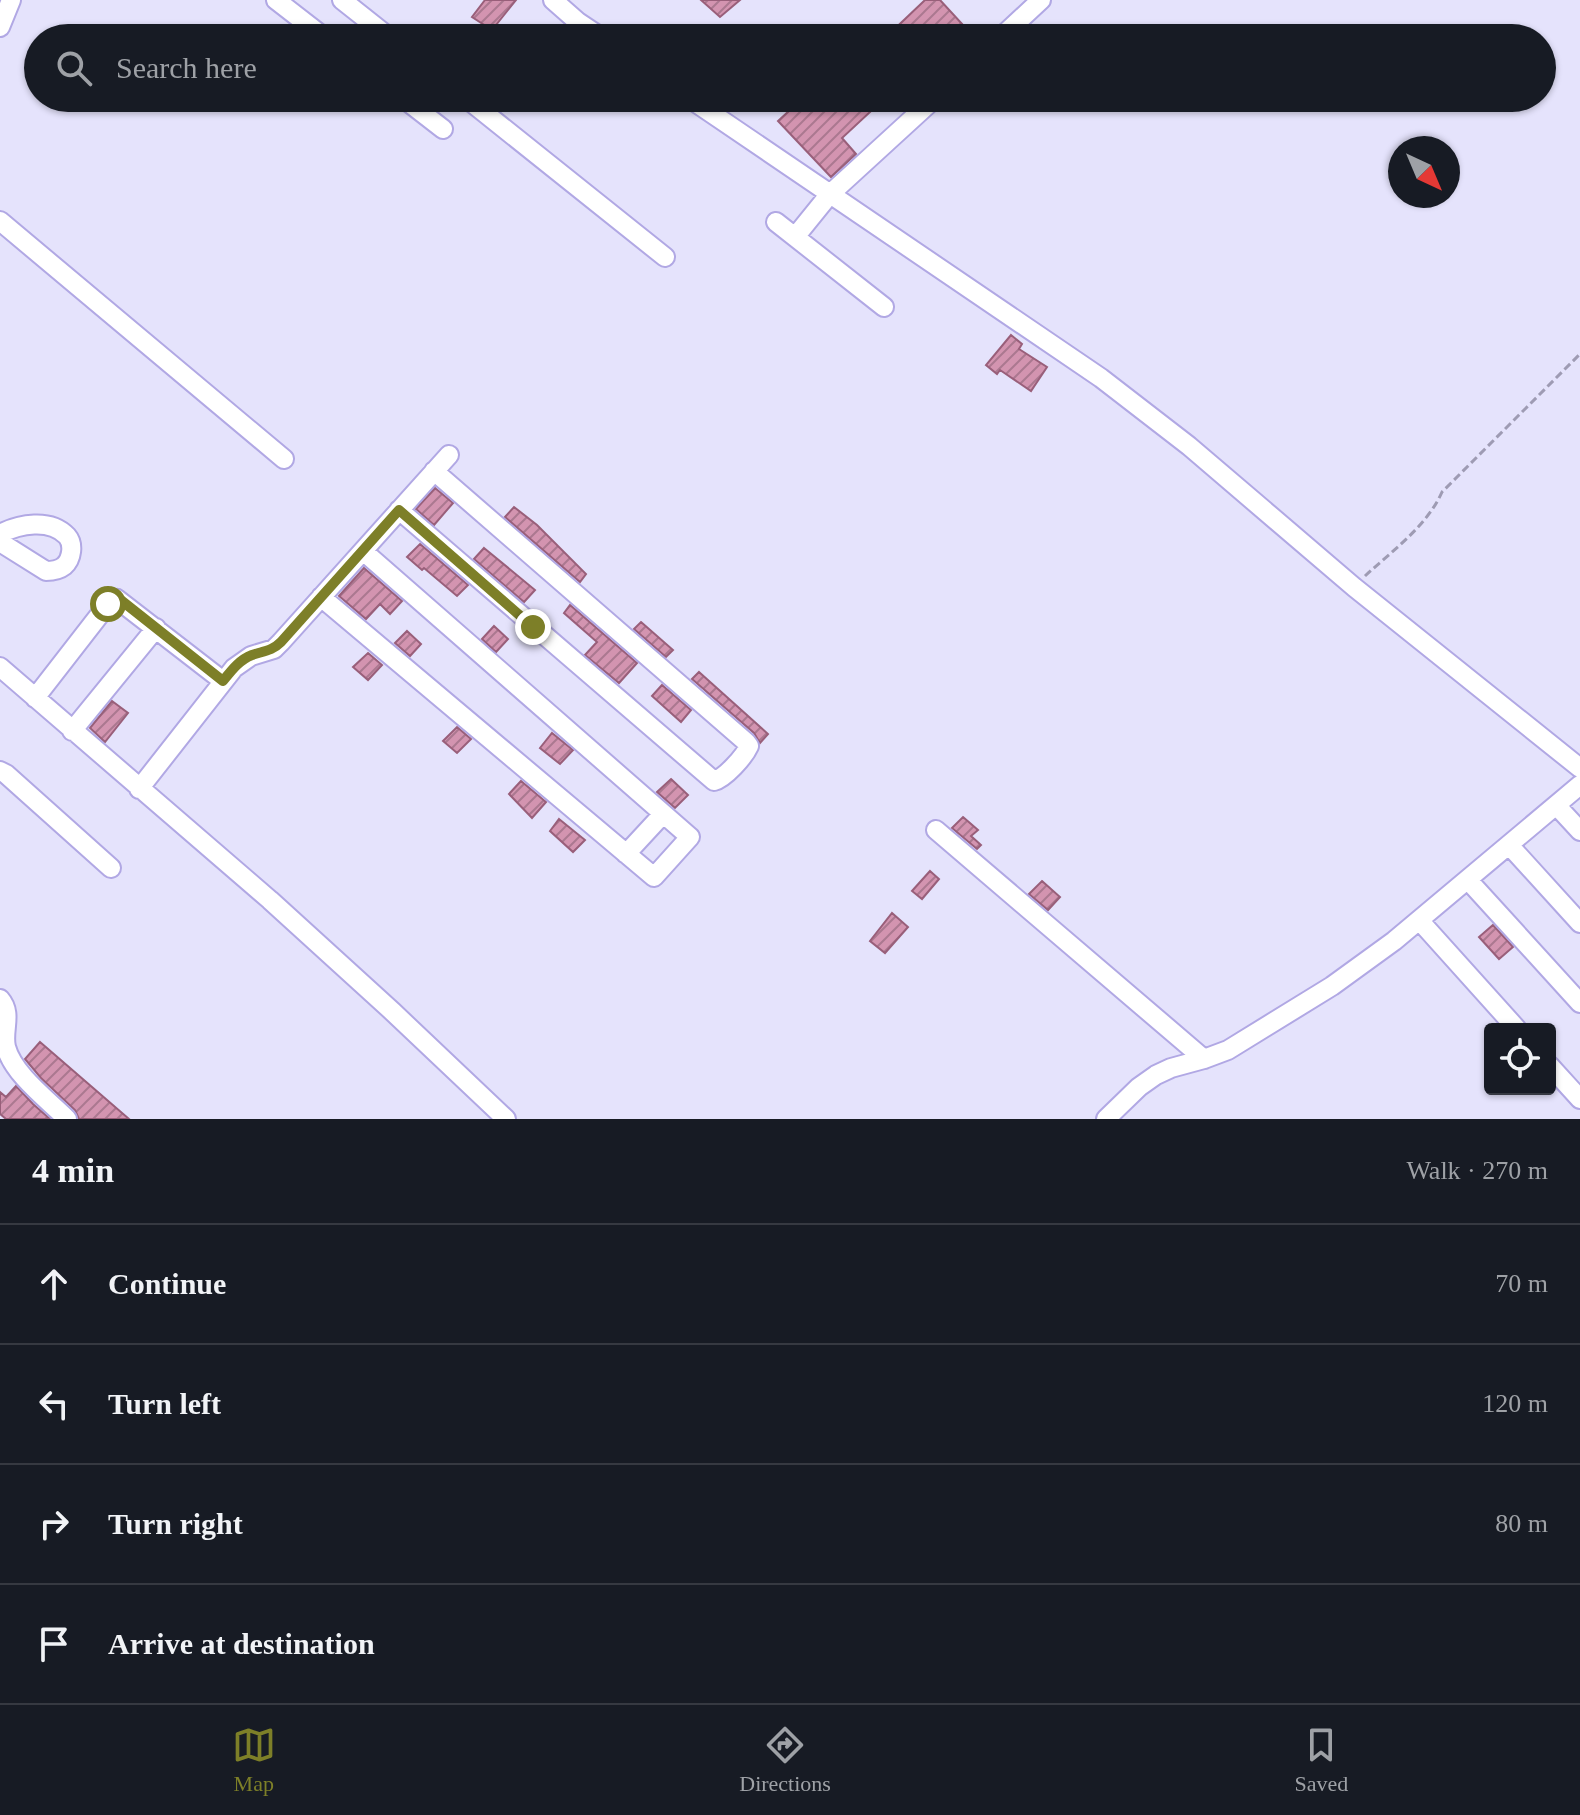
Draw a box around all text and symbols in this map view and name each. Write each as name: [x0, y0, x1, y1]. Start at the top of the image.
search box: [24, 24, 1556, 112]
icon: search: [52, 46, 96, 90]
text: Search here: [116, 51, 257, 84]
north arrow: [1388, 136, 1460, 208]
route start: [90, 586, 126, 622]
route end: [515, 609, 551, 645]
map controls: [1484, 1023, 1556, 1095]
button: locate: [1484, 1023, 1556, 1095]
text: 4 min: [32, 1152, 114, 1189]
text: Walk · 270 m: [1406, 1156, 1548, 1185]
icon: ahead: [32, 1262, 76, 1306]
text: Continue: [108, 1267, 226, 1300]
text: 70 m: [1495, 1269, 1548, 1298]
icon: left: [32, 1382, 76, 1426]
text: Turn left: [108, 1387, 221, 1420]
text: 120 m: [1482, 1389, 1548, 1418]
icon: right: [32, 1502, 76, 1546]
text: Turn right: [108, 1507, 243, 1540]
text: 80 m: [1495, 1509, 1548, 1538]
icon: arrive: [32, 1622, 76, 1666]
text: Arrive at destination: [108, 1627, 375, 1660]
tab: Map: [232, 1723, 276, 1797]
tab: Directions: [739, 1723, 831, 1797]
tab: Saved: [1294, 1723, 1348, 1797]

